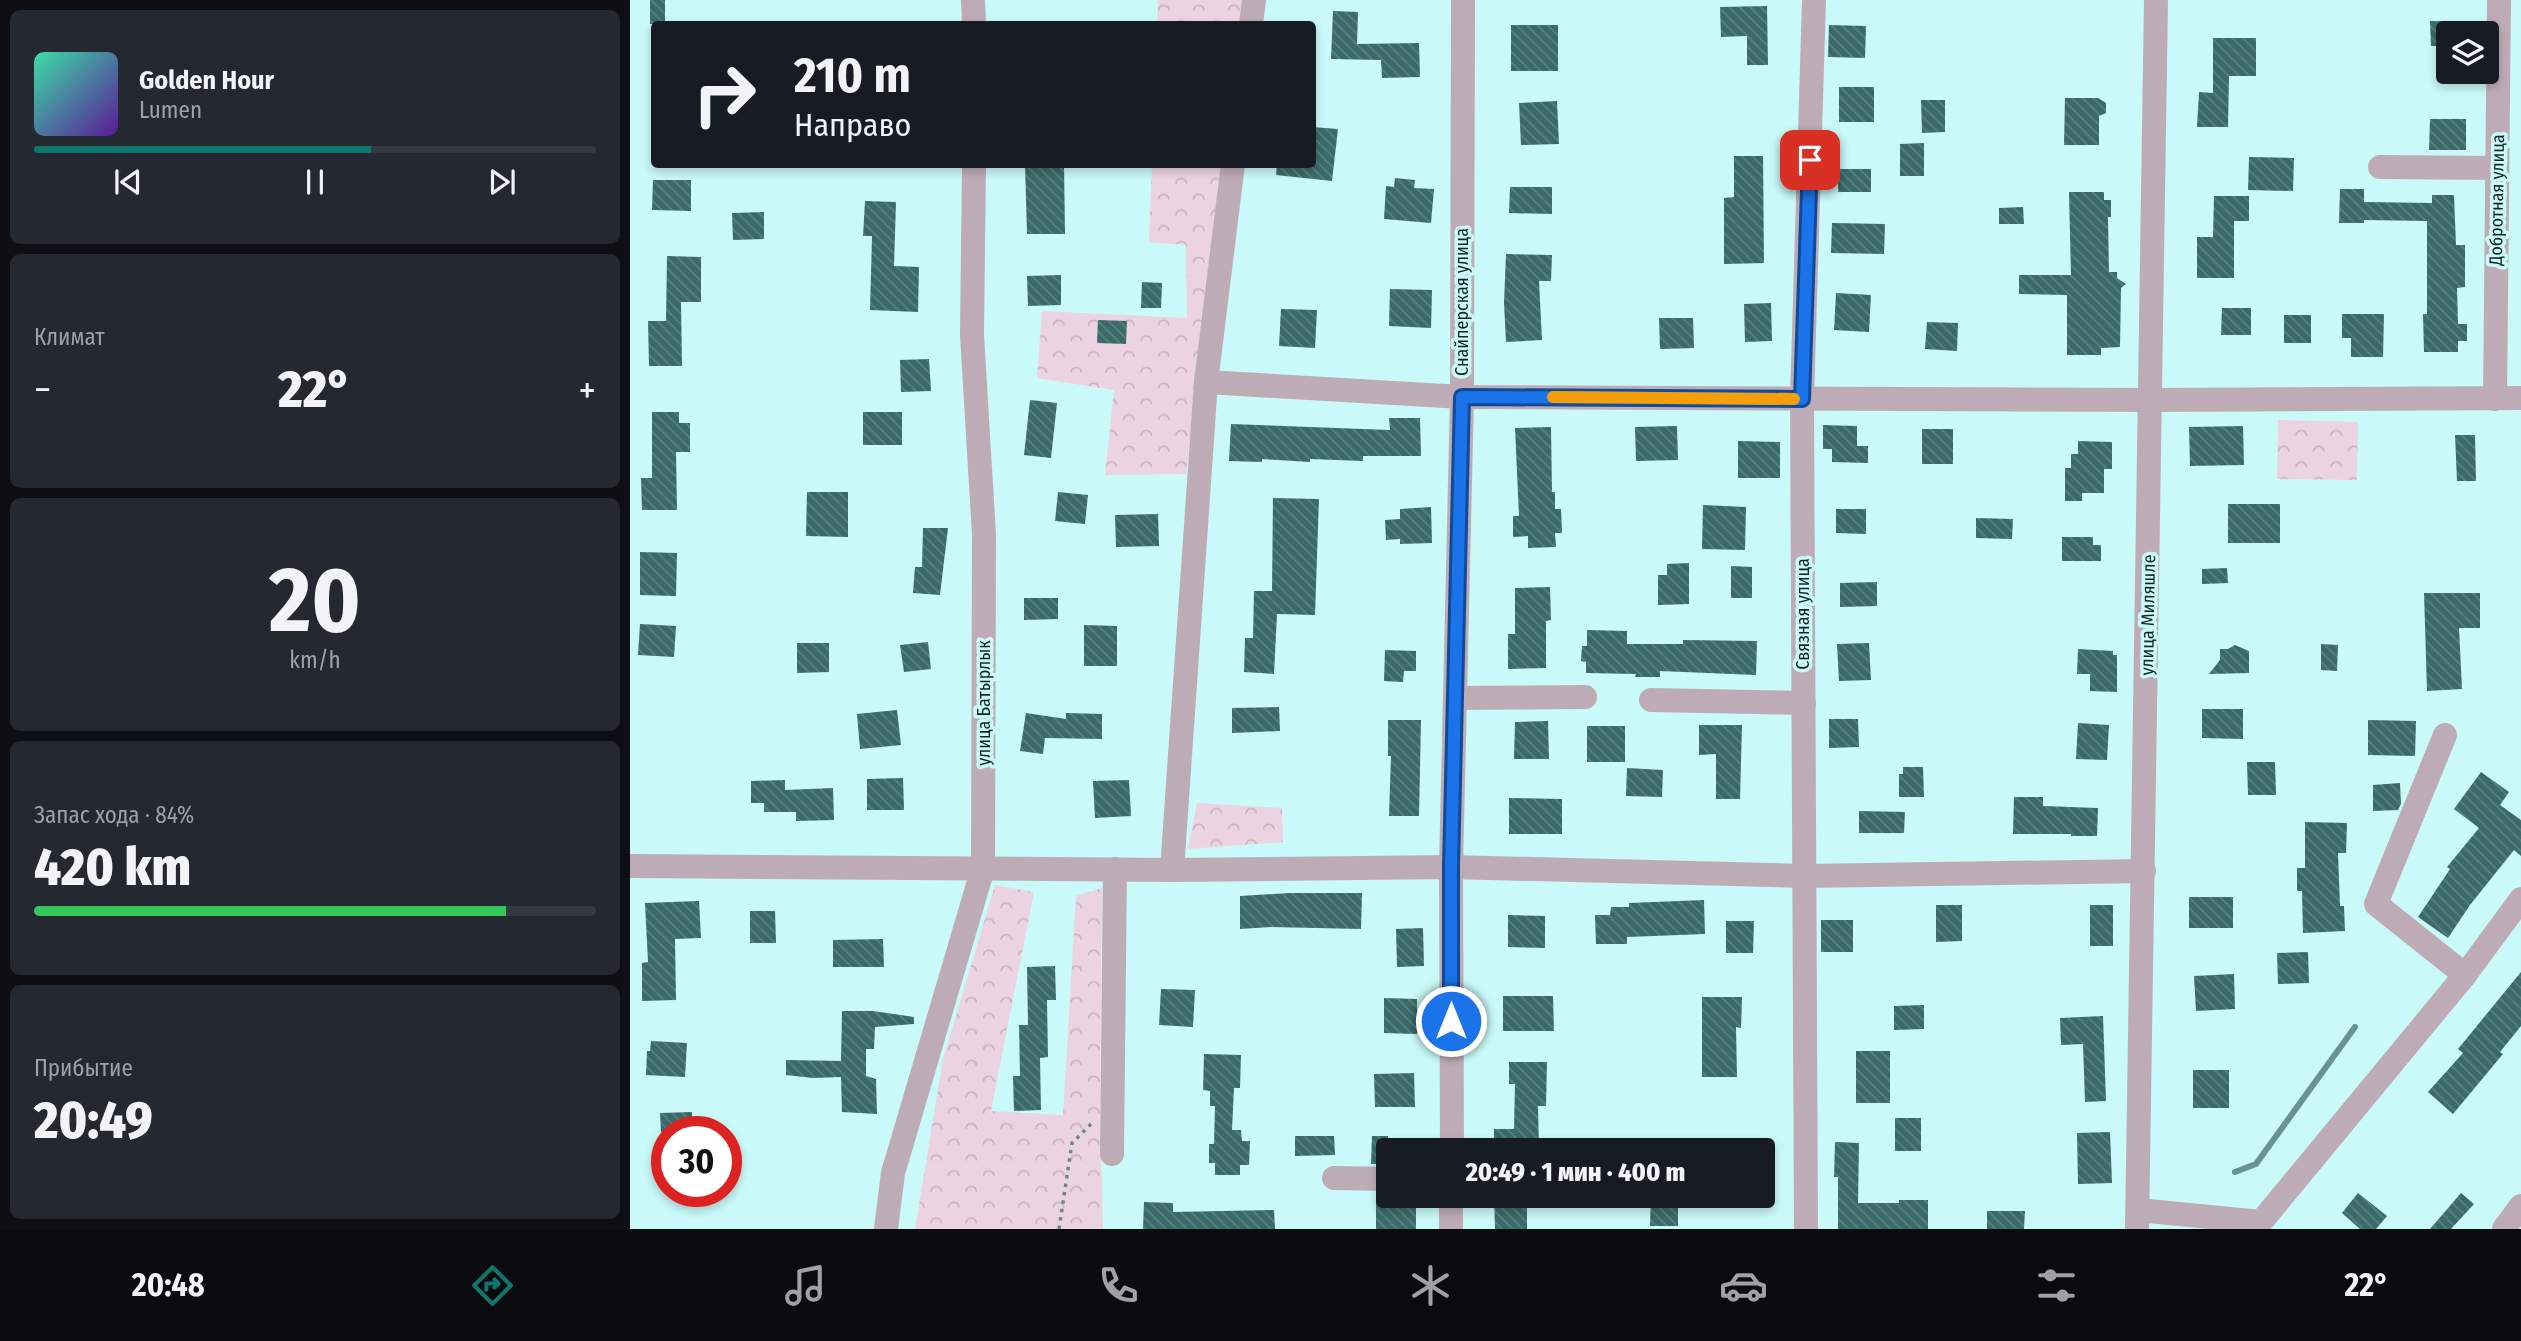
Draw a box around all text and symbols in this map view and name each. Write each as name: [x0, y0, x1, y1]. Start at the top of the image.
map controls: [2436, 21, 2499, 84]
button: layers: [2436, 21, 2499, 84]
text: 210 m: [794, 46, 911, 105]
icon: right: [679, 49, 770, 140]
text: Golden Hour: [139, 65, 274, 96]
text: Lumen: [139, 96, 202, 124]
text: Направо: [794, 106, 911, 144]
pin: [1780, 130, 1840, 190]
street label: Добротная улица: [2485, 134, 2509, 267]
icon: arrive: [1791, 141, 1829, 179]
icon: previous: [109, 163, 147, 201]
icon: pause: [296, 163, 334, 201]
icon: next: [483, 163, 521, 201]
street label: Снайперская улица: [1451, 228, 1473, 376]
text: Климат: [34, 323, 105, 351]
text: 22°: [278, 358, 352, 421]
text: −: [34, 367, 51, 413]
text: +: [579, 367, 596, 413]
text: 20: [269, 546, 361, 655]
street label: улица Миляшле: [2136, 554, 2160, 676]
street label: Связная улица: [1792, 558, 1814, 670]
street label: улица Батырлык: [973, 640, 995, 766]
text: km/h: [289, 646, 341, 674]
text: Запас хода · 84%: [34, 801, 194, 829]
text: 420 km: [34, 836, 191, 899]
position arrow: [1414, 984, 1488, 1058]
text: Прибытие: [34, 1054, 133, 1082]
text: 20:49: [34, 1089, 153, 1152]
speed limit sign: 30: [651, 1116, 742, 1207]
text: 20:49 · 1 мин · 400 m: [1466, 1157, 1685, 1188]
icon: directions: [468, 1261, 517, 1310]
icon: music: [781, 1261, 830, 1310]
icon: phone: [1094, 1261, 1143, 1310]
icon: climate: [1406, 1261, 1455, 1310]
icon: car: [1719, 1261, 1768, 1310]
icon: filters: [2032, 1261, 2081, 1310]
text: 20:48: [132, 1266, 205, 1304]
text: 22°: [2344, 1266, 2389, 1304]

